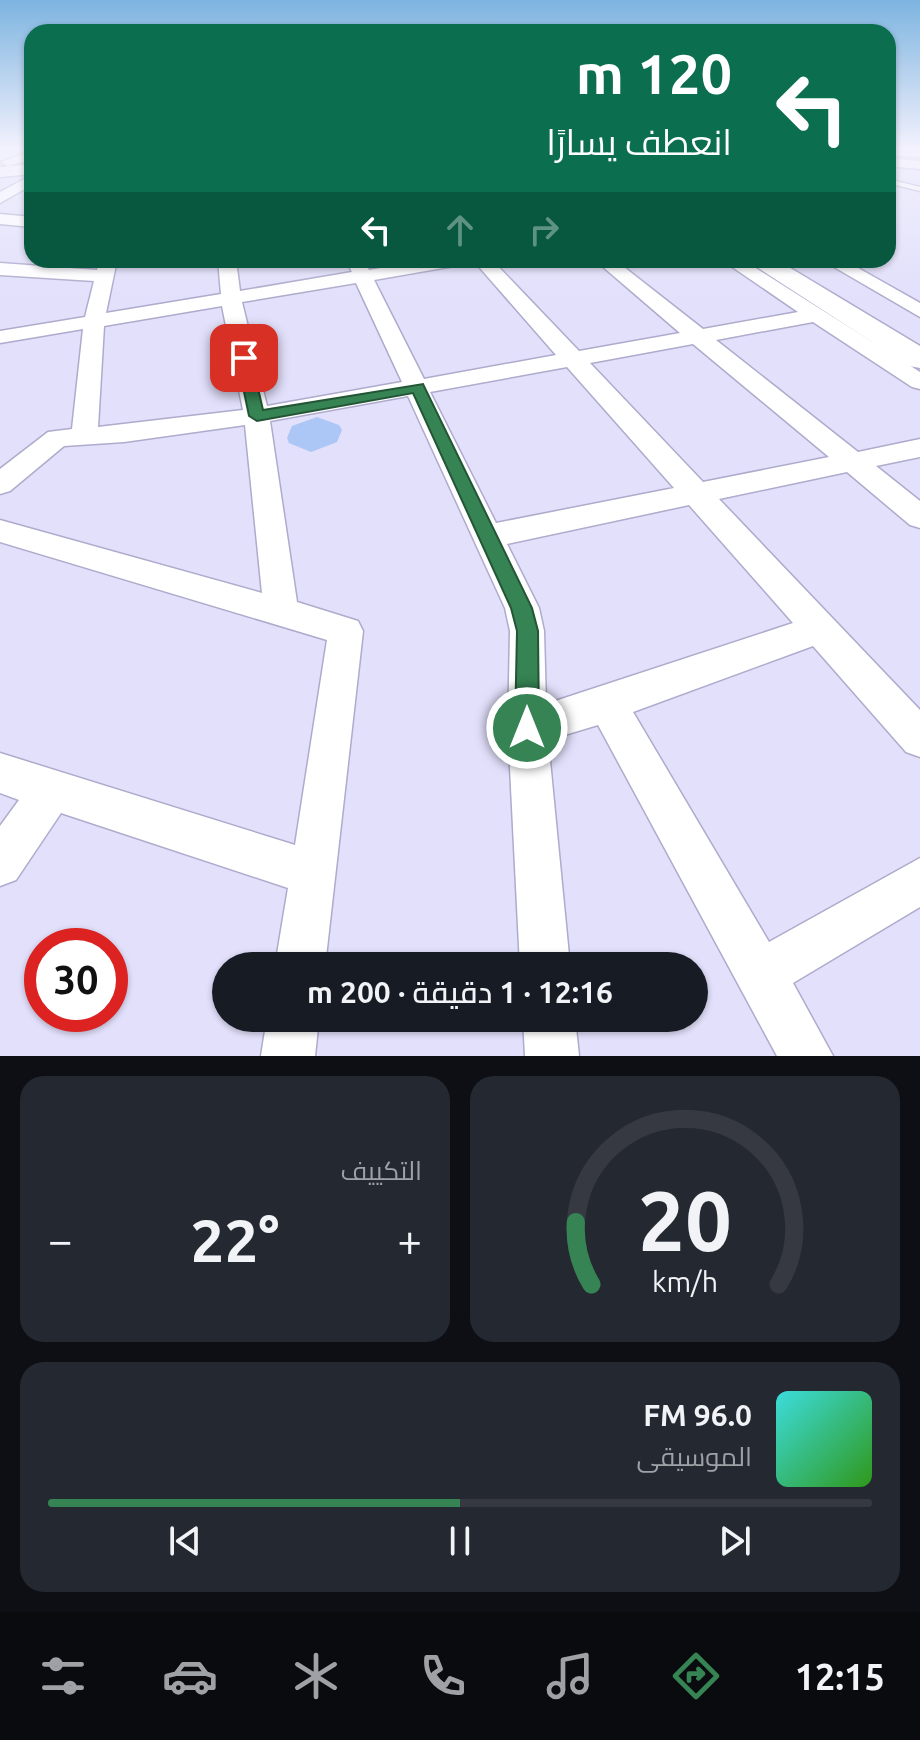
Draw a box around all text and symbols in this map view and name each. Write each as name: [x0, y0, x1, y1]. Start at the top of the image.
text: 120 m: [576, 42, 732, 105]
icon: left: [760, 56, 864, 160]
text: انعطف يسارًا: [546, 121, 732, 162]
icon: left: [354, 208, 398, 252]
icon: ahead: [438, 208, 482, 252]
icon: right: [522, 208, 566, 252]
pin: [210, 324, 278, 392]
icon: arrive: [222, 336, 266, 380]
position arrow: [485, 686, 569, 770]
speed limit sign: 30: [24, 928, 128, 1032]
text: 12:16 · 1 دقيقة · 200 m: [307, 975, 613, 1009]
text: التكييف: [340, 1156, 422, 1185]
text: 20: [638, 1173, 732, 1267]
text: 22°: [191, 1206, 279, 1273]
text: −: [48, 1215, 73, 1264]
text: +: [397, 1215, 422, 1264]
text: km/h: [652, 1265, 718, 1297]
text: 96.0 FM: [643, 1398, 752, 1432]
text: الموسيقى: [637, 1442, 752, 1471]
icon: previous: [163, 1519, 207, 1563]
icon: pause: [438, 1519, 482, 1563]
icon: next: [713, 1519, 757, 1563]
icon: filters: [35, 1648, 91, 1704]
icon: car: [162, 1648, 218, 1704]
icon: climate: [288, 1648, 344, 1704]
icon: phone: [415, 1648, 471, 1704]
icon: music: [542, 1648, 598, 1704]
icon: directions: [668, 1648, 724, 1704]
text: 12:15: [795, 1656, 885, 1697]

